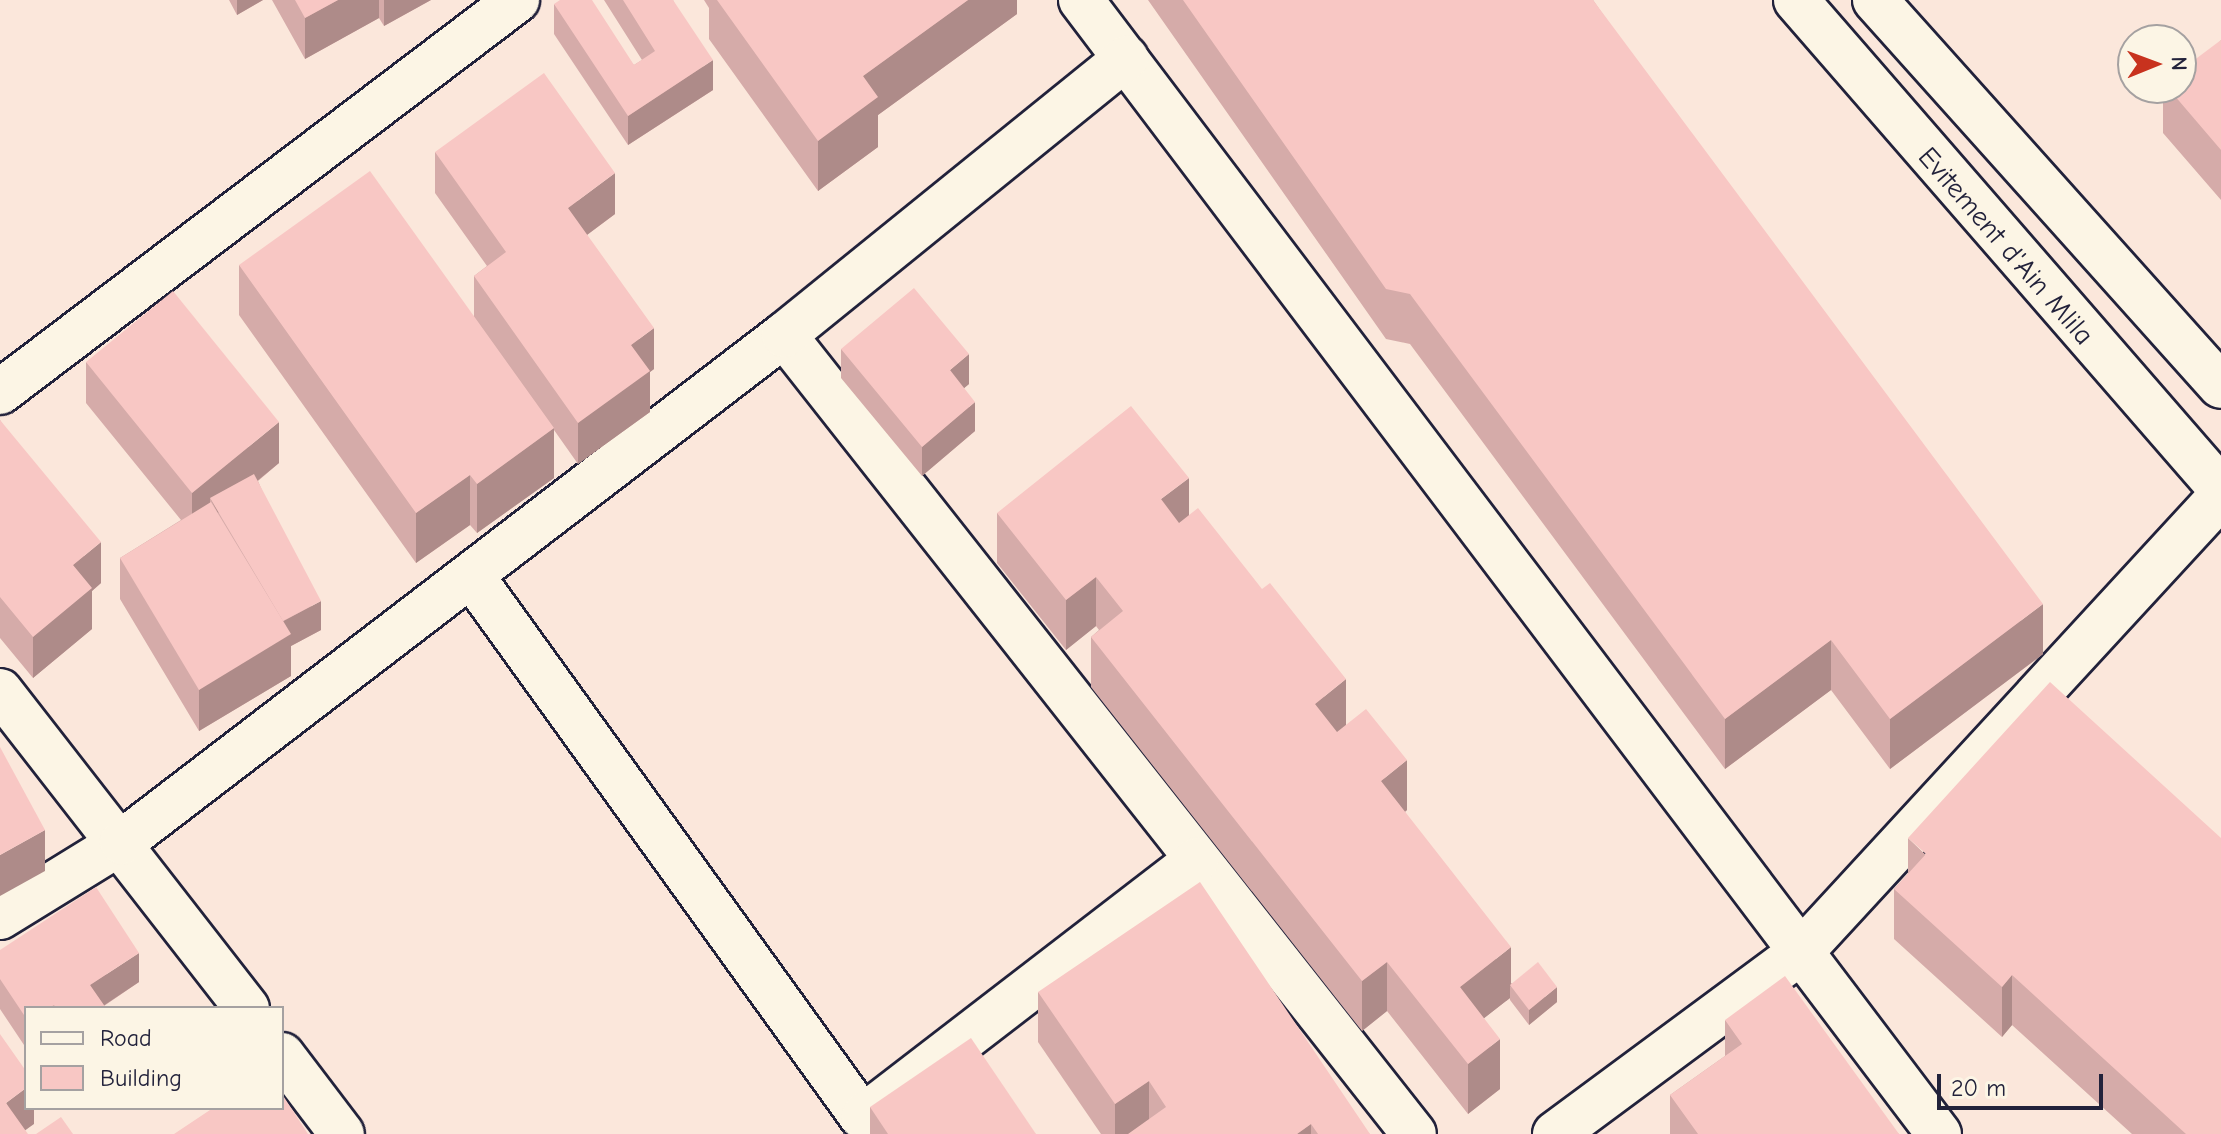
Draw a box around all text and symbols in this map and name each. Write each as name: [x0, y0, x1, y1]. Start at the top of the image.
north arrow: [2117, 24, 2197, 104]
text: N: [2166, 56, 2192, 71]
street label: Evitement d'Ain Mlila: [1911, 140, 2101, 352]
legend: [24, 1006, 284, 1110]
text: Road: [100, 1024, 152, 1052]
scale bar: [1941, 1058, 2107, 1108]
text: Building: [100, 1064, 182, 1092]
text: 20 m: [1951, 1074, 2006, 1102]

